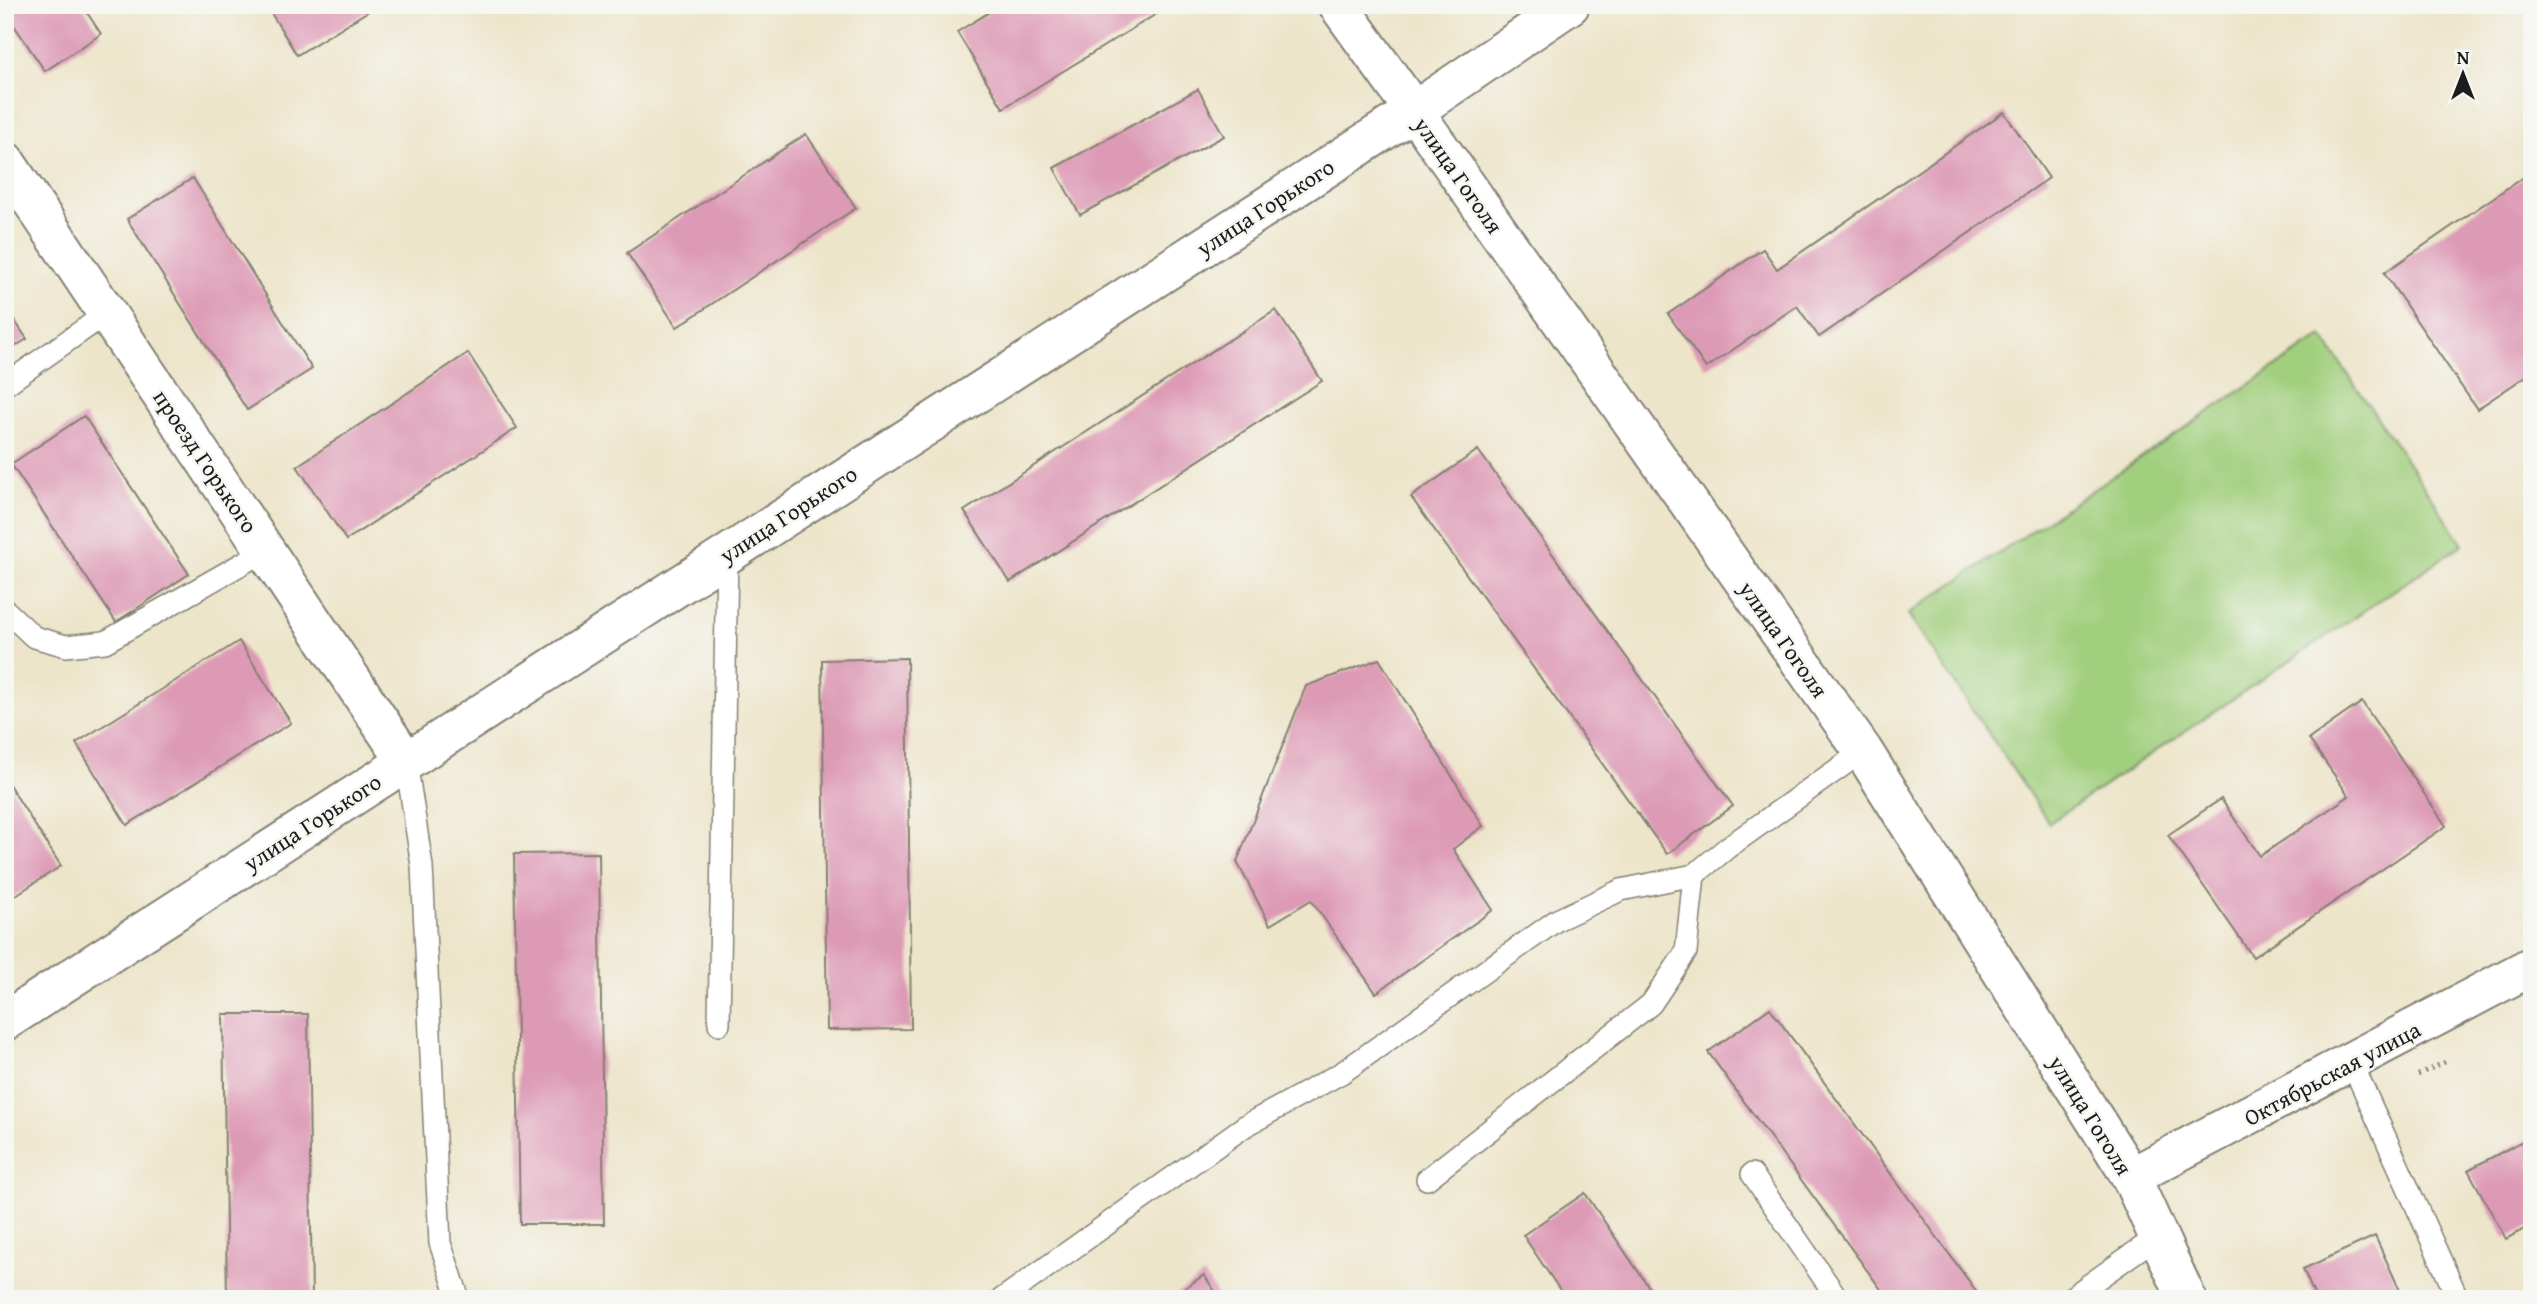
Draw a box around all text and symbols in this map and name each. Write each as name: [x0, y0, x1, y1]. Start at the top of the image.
north arrow: [2428, 38, 2498, 108]
text: N: [2457, 43, 2470, 71]
street label: улица Гоголя: [1406, 109, 1512, 240]
street label: улица Горького: [1189, 150, 1340, 265]
street label: проезд Горького: [146, 383, 266, 539]
street label: улица Горького: [712, 457, 863, 572]
street label: улица Гоголя: [1731, 573, 1837, 704]
street label: улица Горького: [236, 765, 387, 880]
street label: Октябрьская улица: [2238, 1012, 2426, 1134]
street label: улица Гоголя: [2040, 1048, 2141, 1182]

